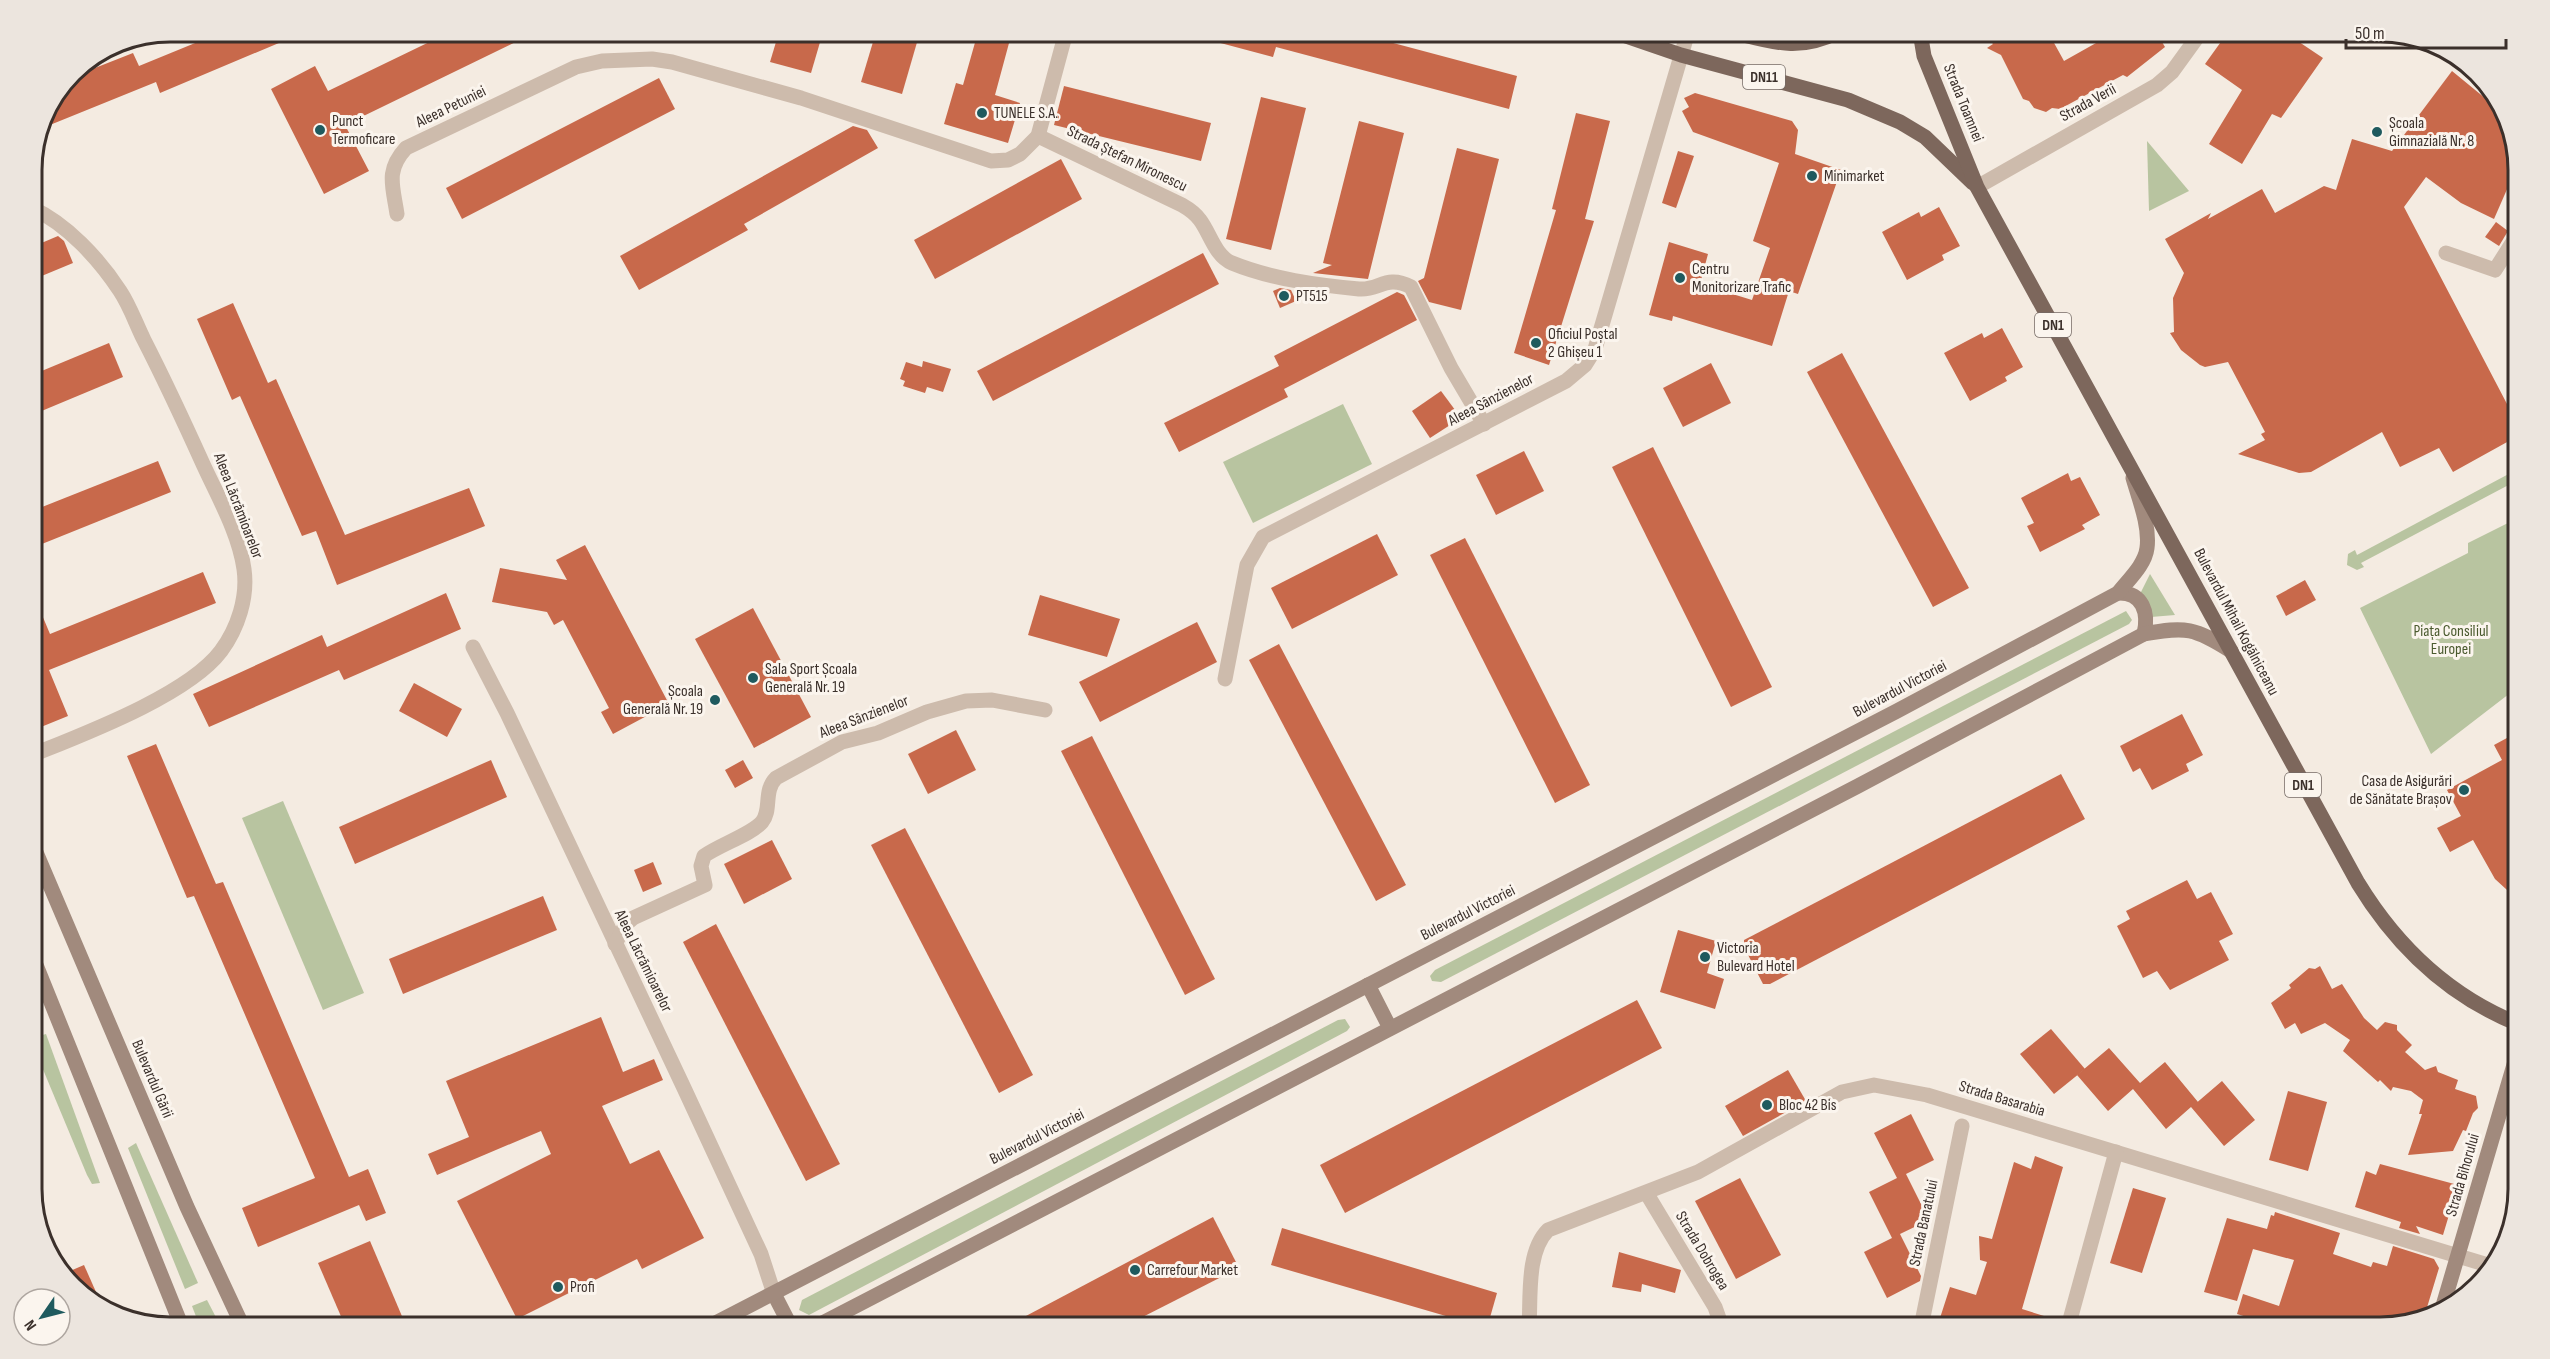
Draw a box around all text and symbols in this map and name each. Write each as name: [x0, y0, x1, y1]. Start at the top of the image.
scale bar: [2346, 12, 2506, 50]
text: 50 m: [2355, 23, 2385, 44]
street label: Strada Toamnei: [1939, 61, 1987, 145]
road number: DN11: [1743, 65, 1785, 89]
street label: Strada Verii: [2057, 80, 2119, 126]
street label: Aleea Petuniei: [412, 82, 489, 133]
place label: TUNELE S.A.: [994, 104, 1058, 123]
marker: TUNELE S.A.: [975, 106, 989, 120]
place label: Punct Termoficare: [332, 112, 395, 149]
place label: Școala Gimnazială Nr. 8: [2389, 114, 2474, 151]
street label: Strada Ștefan Mironescu: [1064, 122, 1190, 196]
marker: Punct Termoficare: [313, 123, 327, 137]
marker: Școala Gimnazială Nr. 8: [2370, 125, 2384, 139]
place label: Minimarket: [1824, 167, 1885, 186]
marker: Minimarket: [1805, 169, 1819, 183]
place label: Centru Monitorizare Trafic: [1692, 260, 1791, 297]
marker: Centru Monitorizare Trafic: [1673, 271, 1687, 285]
place label: PT515: [1296, 287, 1328, 306]
marker: PT515: [1277, 289, 1291, 303]
road number: DN1: [2035, 313, 2071, 337]
place label: Oficiul Poștal 2 Ghișeu 1: [1548, 325, 1618, 362]
marker: Oficiul Poștal 2 Ghișeu 1: [1529, 336, 1543, 350]
street label: Aleea Sânzienelor: [1444, 369, 1537, 431]
street label: Aleea Lăcrămioarelor: [209, 450, 267, 562]
street label: Bulevardul Mihail Kogălniceanu: [2189, 545, 2283, 699]
park label: Piața Consiliul Europei: [2413, 622, 2489, 659]
street label: Bulevardul Victoriei: [1850, 656, 1950, 722]
place label: Sala Sport Școala Generală Nr. 19: [765, 660, 857, 697]
marker: Sala Sport Școala Generală Nr. 19: [746, 671, 760, 685]
place label: Școala Generală Nr. 19: [623, 682, 703, 719]
street label: Aleea Sânzienelor: [816, 691, 912, 743]
marker: Școala Generală Nr. 19: [708, 693, 722, 707]
place label: Casa de Asigurări de Sănătate Brașov: [2350, 772, 2452, 809]
road number: DN1: [2285, 773, 2321, 797]
marker: Casa de Asigurări de Sănătate Brașov: [2457, 783, 2471, 797]
street label: Bulevardul Victoriei: [1418, 881, 1518, 945]
street label: Aleea Lăcrămioarelor: [610, 906, 676, 1016]
place label: Victoria Bulevard Hotel: [1717, 939, 1795, 976]
marker: Victoria Bulevard Hotel: [1698, 950, 1712, 964]
street label: Bulevardul Gării: [127, 1037, 177, 1121]
street label: Strada Basarabia: [1957, 1077, 2047, 1121]
place label: Bloc 42 Bis: [1779, 1096, 1837, 1115]
marker: Bloc 42 Bis: [1760, 1098, 1774, 1112]
street label: Bulevardul Victoriei: [987, 1105, 1087, 1169]
street label: Strada Bihorului: [2442, 1131, 2484, 1219]
street label: Strada Banatului: [1906, 1178, 1942, 1268]
street label: Strada Dobrogea: [1671, 1208, 1733, 1294]
place label: Carrefour Market: [1147, 1261, 1238, 1280]
marker: Carrefour Market: [1128, 1263, 1142, 1277]
place label: Profi: [570, 1278, 595, 1297]
marker: Profi: [551, 1280, 565, 1294]
north arrow: [12, 1287, 72, 1347]
text: N: [21, 1316, 41, 1334]

